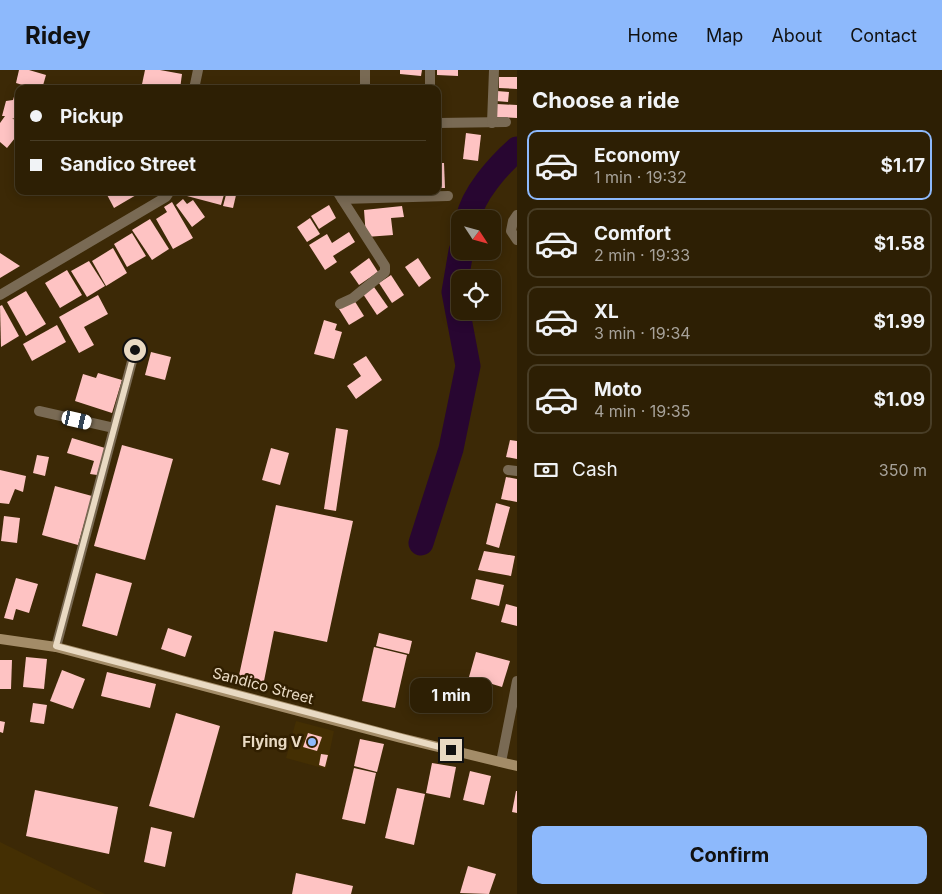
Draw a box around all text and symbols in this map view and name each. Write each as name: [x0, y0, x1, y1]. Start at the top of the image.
text: Ridey: [25, 21, 91, 50]
text: Home: [628, 25, 678, 46]
text: Map: [706, 25, 743, 46]
text: About: [771, 25, 822, 46]
text: Contact: [850, 25, 917, 46]
text: Choose a ride: [532, 87, 680, 113]
text: Pickup: [60, 105, 123, 128]
icon: car: [534, 143, 579, 188]
text: Economy: [594, 144, 680, 167]
text: Sandico Street: [60, 153, 196, 176]
text: $1.17: [880, 154, 925, 177]
text: 1 min · 19:32: [594, 167, 687, 187]
north arrow: [451, 210, 501, 260]
map controls: [451, 210, 501, 320]
icon: car: [534, 221, 579, 266]
text: Comfort: [594, 222, 671, 245]
text: $1.58: [874, 232, 925, 255]
text: 2 min · 19:33: [594, 245, 690, 265]
button: locate: [451, 270, 501, 320]
icon: car: [534, 299, 579, 344]
text: XL: [594, 300, 619, 323]
text: $1.99: [874, 310, 925, 333]
text: 3 min · 19:34: [594, 323, 691, 343]
route start: [124, 339, 146, 361]
icon: car: [534, 377, 579, 422]
text: Moto: [594, 378, 642, 401]
text: $1.09: [873, 388, 925, 411]
text: 4 min · 19:35: [594, 401, 690, 421]
car: [60, 409, 93, 431]
icon: cash: [532, 456, 560, 484]
text: Cash: [572, 458, 618, 481]
text: 350 m: [879, 460, 927, 480]
street label: Sandico Street: [211, 663, 316, 708]
callout: 1 min: [410, 678, 492, 712]
text: 1 min: [431, 685, 471, 705]
place label: Flying V: [242, 732, 302, 751]
marker: Flying V: [306, 736, 318, 748]
route end: [440, 739, 462, 761]
button: Confirm: [532, 826, 927, 884]

